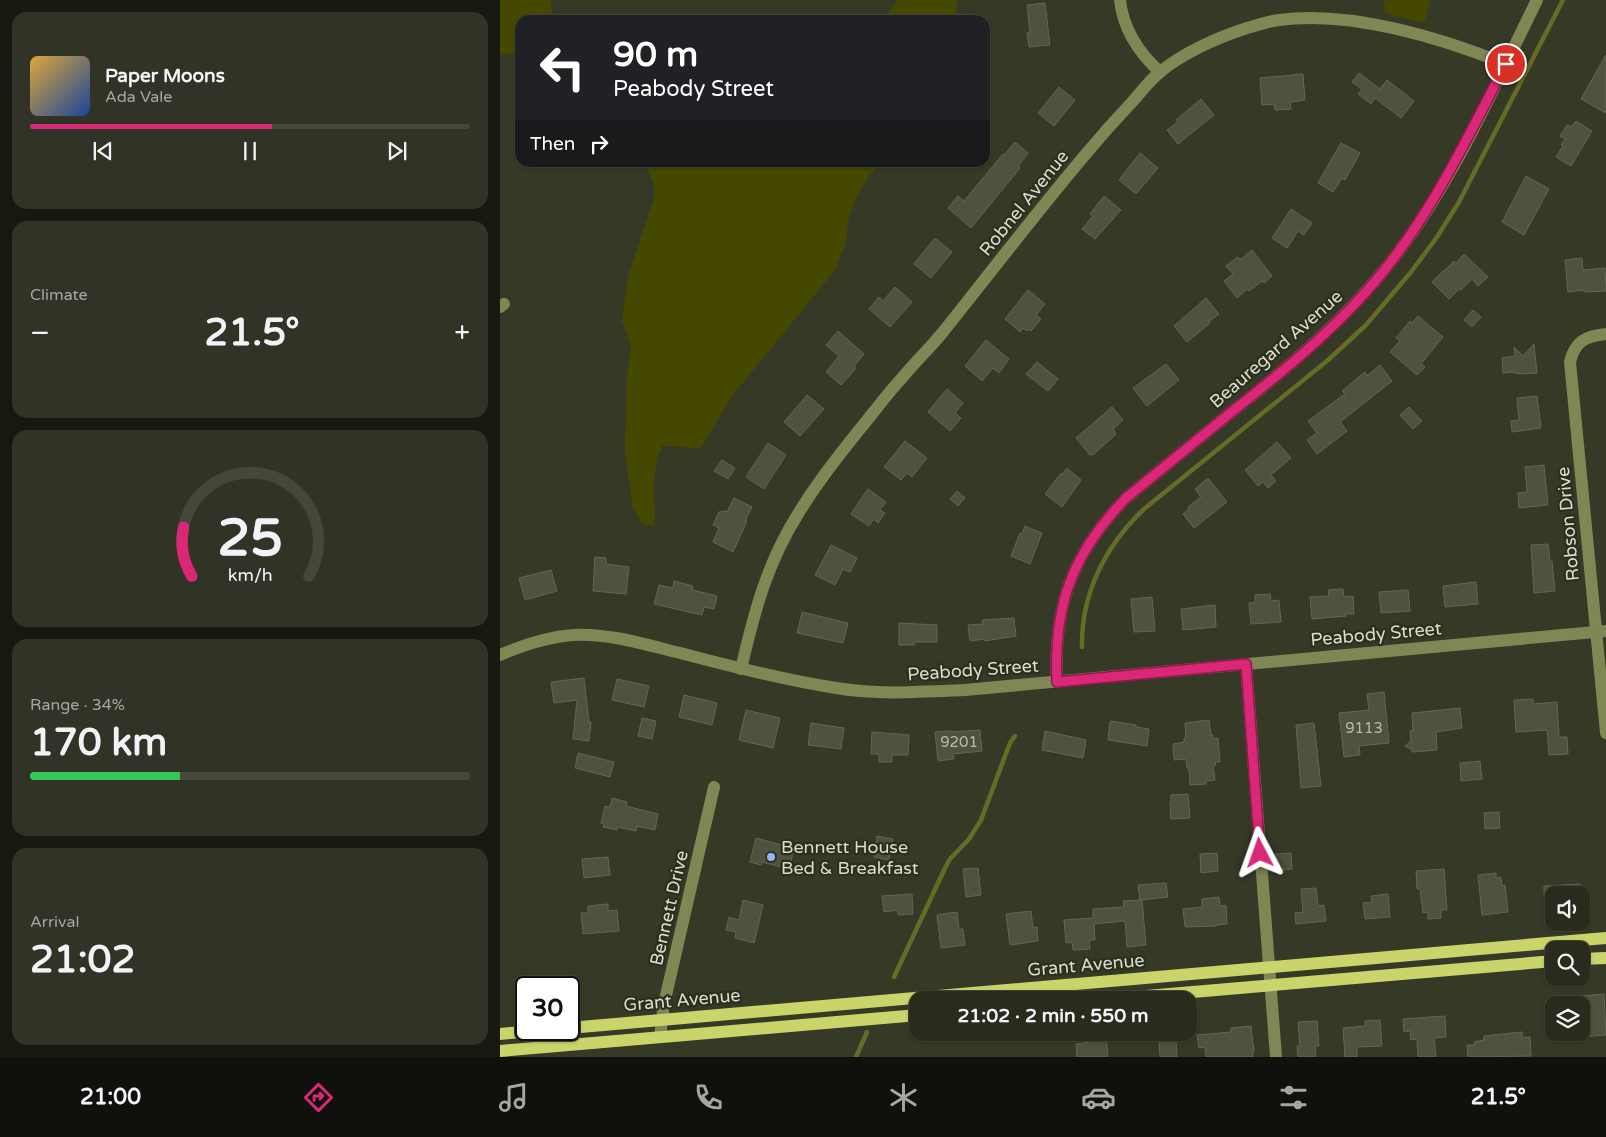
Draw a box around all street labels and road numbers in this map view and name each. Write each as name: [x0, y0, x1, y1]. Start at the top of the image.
street label: Robnel Avenue: [975, 146, 1073, 260]
street label: Beauregard Avenue: [1205, 285, 1347, 413]
street label: Robson Drive: [1552, 466, 1584, 582]
street label: Peabody Street: [1309, 617, 1443, 651]
street label: Peabody Street: [907, 654, 1040, 686]
street label: Bennett Drive: [645, 848, 693, 968]
street label: Grant Avenue: [1027, 949, 1145, 981]
street label: Grant Avenue: [623, 984, 741, 1016]

